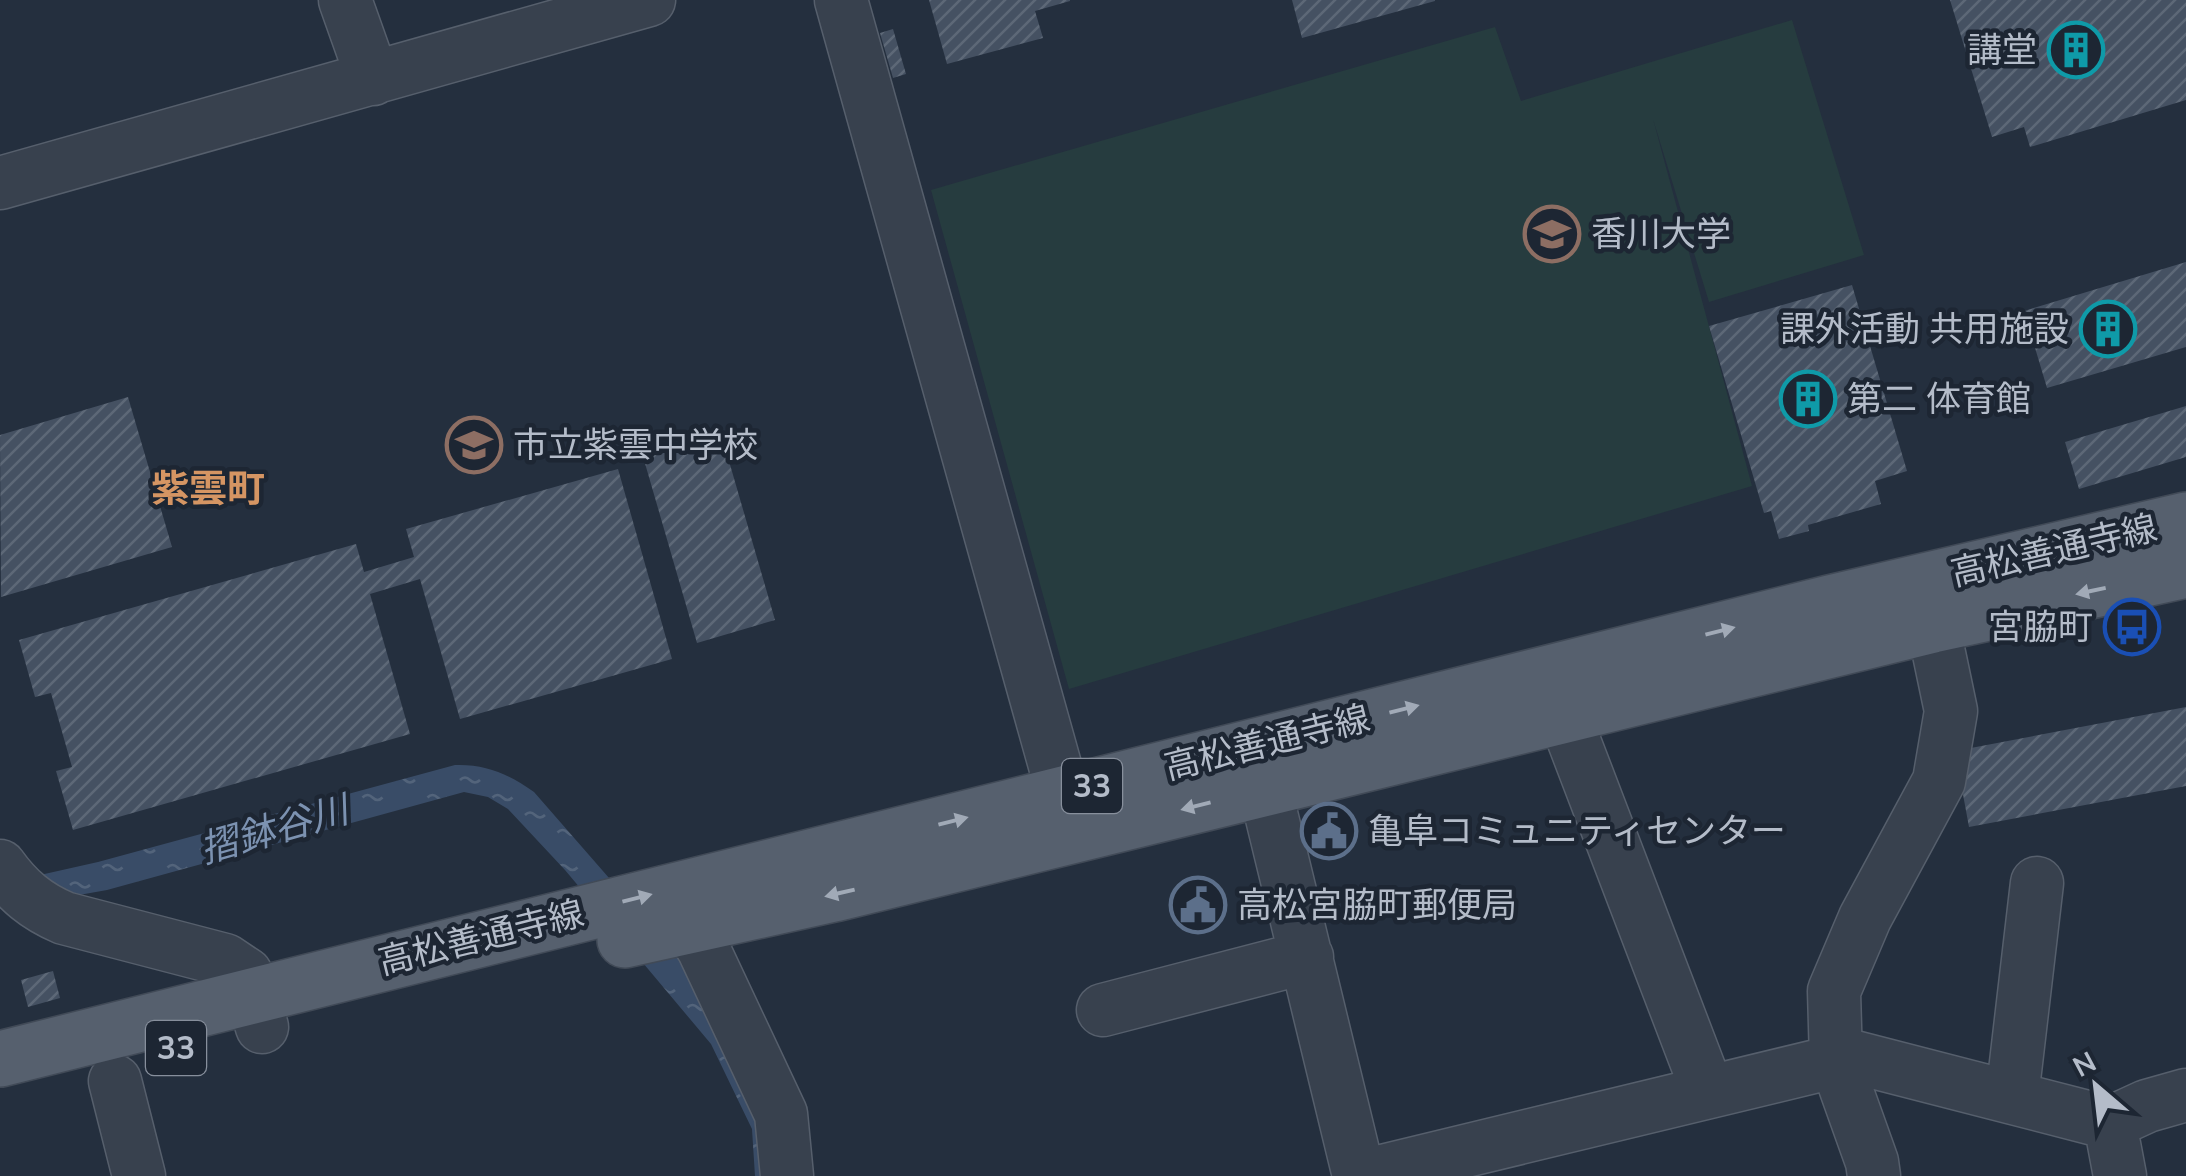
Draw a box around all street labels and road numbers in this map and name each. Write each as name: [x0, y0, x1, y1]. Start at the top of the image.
street label: 高松善通寺線: [1946, 504, 2162, 598]
street label: 高松善通寺線: [1159, 695, 1375, 791]
road number: 33: [1062, 759, 1122, 813]
street label: 高松善通寺線: [373, 890, 589, 986]
road number: 33: [146, 1021, 206, 1075]

